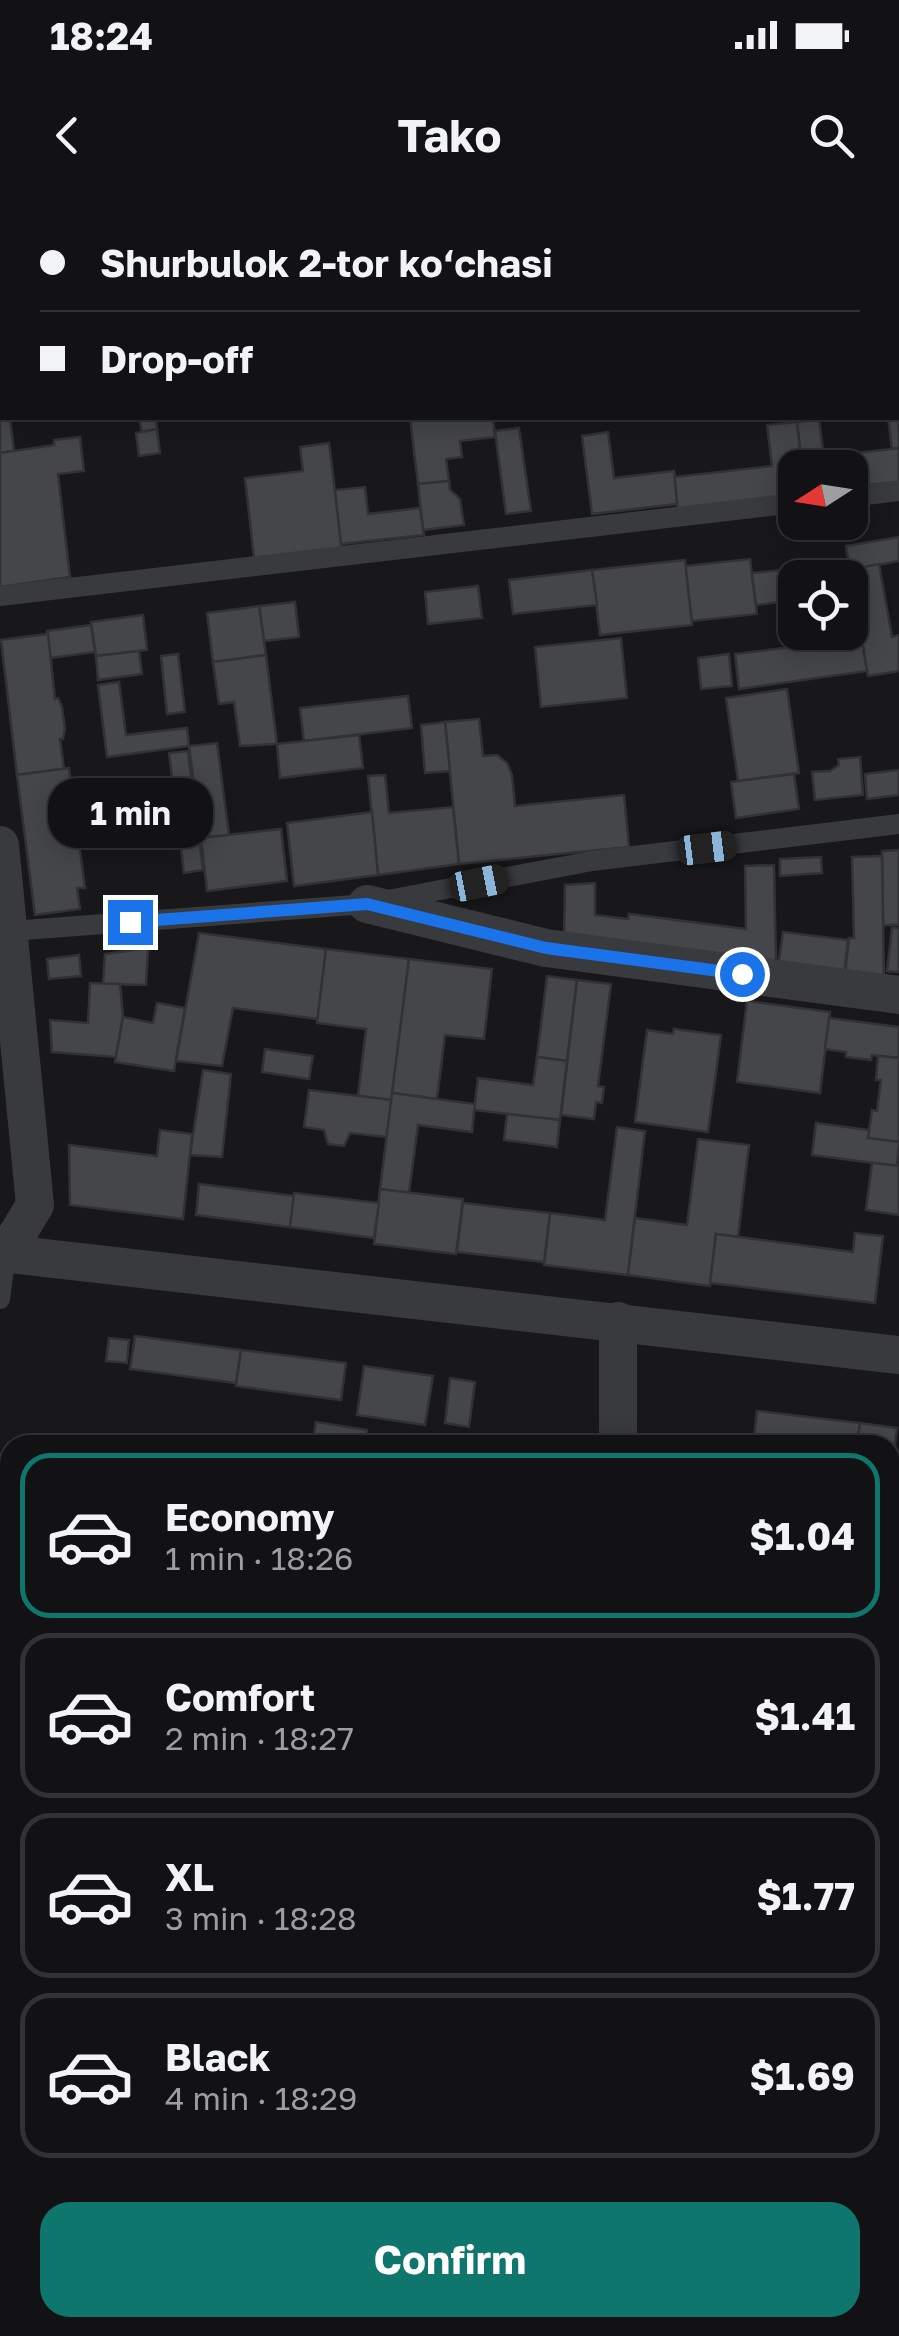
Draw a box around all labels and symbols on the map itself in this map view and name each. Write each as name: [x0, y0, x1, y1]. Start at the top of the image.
north arrow: [778, 450, 868, 540]
callout: 1 min: [48, 777, 212, 847]
car: [675, 829, 739, 867]
car: [447, 863, 511, 903]
route end: [108, 900, 153, 945]
route start: [720, 952, 765, 997]

